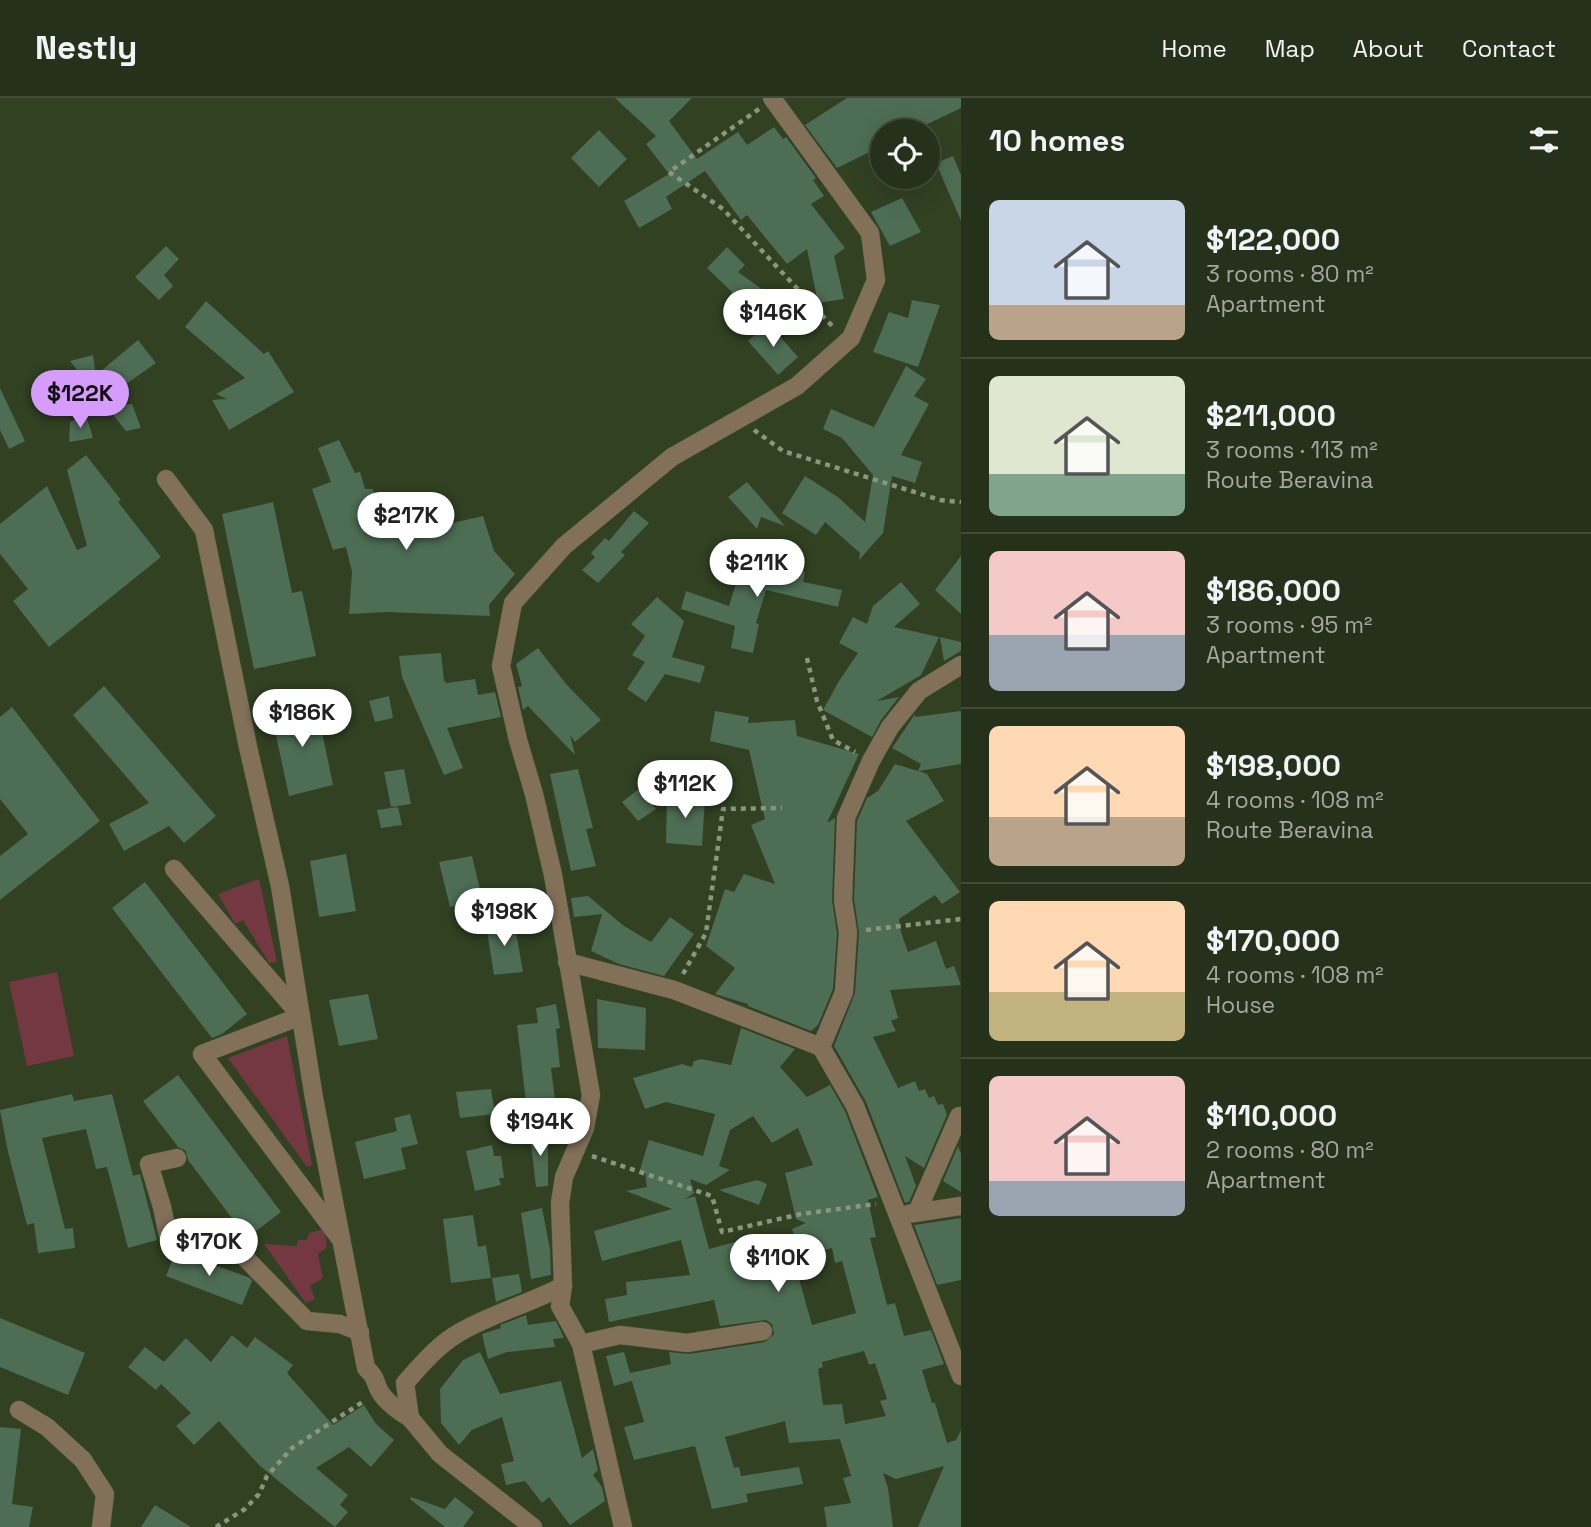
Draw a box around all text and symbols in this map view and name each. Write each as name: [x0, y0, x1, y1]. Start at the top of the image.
text: Nestly: [35, 27, 137, 69]
text: Home: [1161, 33, 1227, 64]
text: Map: [1265, 33, 1315, 64]
text: About: [1353, 33, 1424, 64]
text: Contact: [1462, 33, 1556, 64]
map controls: [870, 119, 940, 189]
button: locate: [870, 119, 940, 189]
text: 10 homes: [989, 121, 1125, 160]
icon: filters: [1525, 121, 1563, 159]
text: $122,000: [1206, 220, 1340, 259]
icon: home: [1045, 228, 1129, 312]
text: 3 rooms · 80 m²: [1206, 259, 1374, 289]
pin: $146K: [724, 289, 822, 349]
text: Apartment: [1206, 289, 1326, 319]
text: $146K: [739, 297, 807, 327]
pin: $122K: [31, 370, 129, 430]
text: $122K: [47, 378, 113, 408]
text: $211,000: [1206, 396, 1336, 435]
icon: home: [1045, 404, 1129, 488]
text: 3 rooms · 113 m²: [1206, 435, 1378, 465]
text: Route Beravina: [1206, 465, 1374, 495]
pin: $217K: [357, 492, 455, 552]
text: $217K: [373, 500, 439, 530]
pin: $211K: [708, 540, 806, 599]
text: $211K: [726, 547, 788, 577]
text: $186,000: [1206, 571, 1341, 610]
icon: home: [1045, 579, 1129, 663]
text: 3 rooms · 95 m²: [1206, 610, 1372, 640]
text: Apartment: [1206, 640, 1326, 670]
pin: $186K: [253, 690, 351, 749]
text: $186K: [269, 697, 335, 727]
text: $198,000: [1206, 746, 1341, 785]
icon: home: [1045, 754, 1129, 838]
pin: $112K: [636, 760, 734, 820]
text: $112K: [654, 768, 716, 798]
text: 4 rooms · 108 m²: [1206, 785, 1384, 815]
text: Route Beravina: [1206, 815, 1374, 845]
pin: $198K: [455, 888, 553, 948]
text: $198K: [471, 896, 537, 926]
text: $170,000: [1206, 921, 1340, 960]
icon: home: [1045, 929, 1129, 1013]
text: 4 rooms · 108 m²: [1206, 960, 1384, 990]
text: House: [1206, 990, 1275, 1020]
text: $110,000: [1206, 1096, 1337, 1135]
pin: $194K: [491, 1098, 589, 1158]
icon: home: [1045, 1104, 1129, 1188]
text: $194K: [506, 1106, 574, 1136]
text: 2 rooms · 80 m²: [1206, 1135, 1374, 1165]
text: Apartment: [1206, 1165, 1326, 1195]
pin: $170K: [160, 1218, 258, 1278]
text: $170K: [176, 1226, 242, 1256]
pin: $110K: [729, 1234, 827, 1294]
text: $110K: [746, 1242, 810, 1272]

